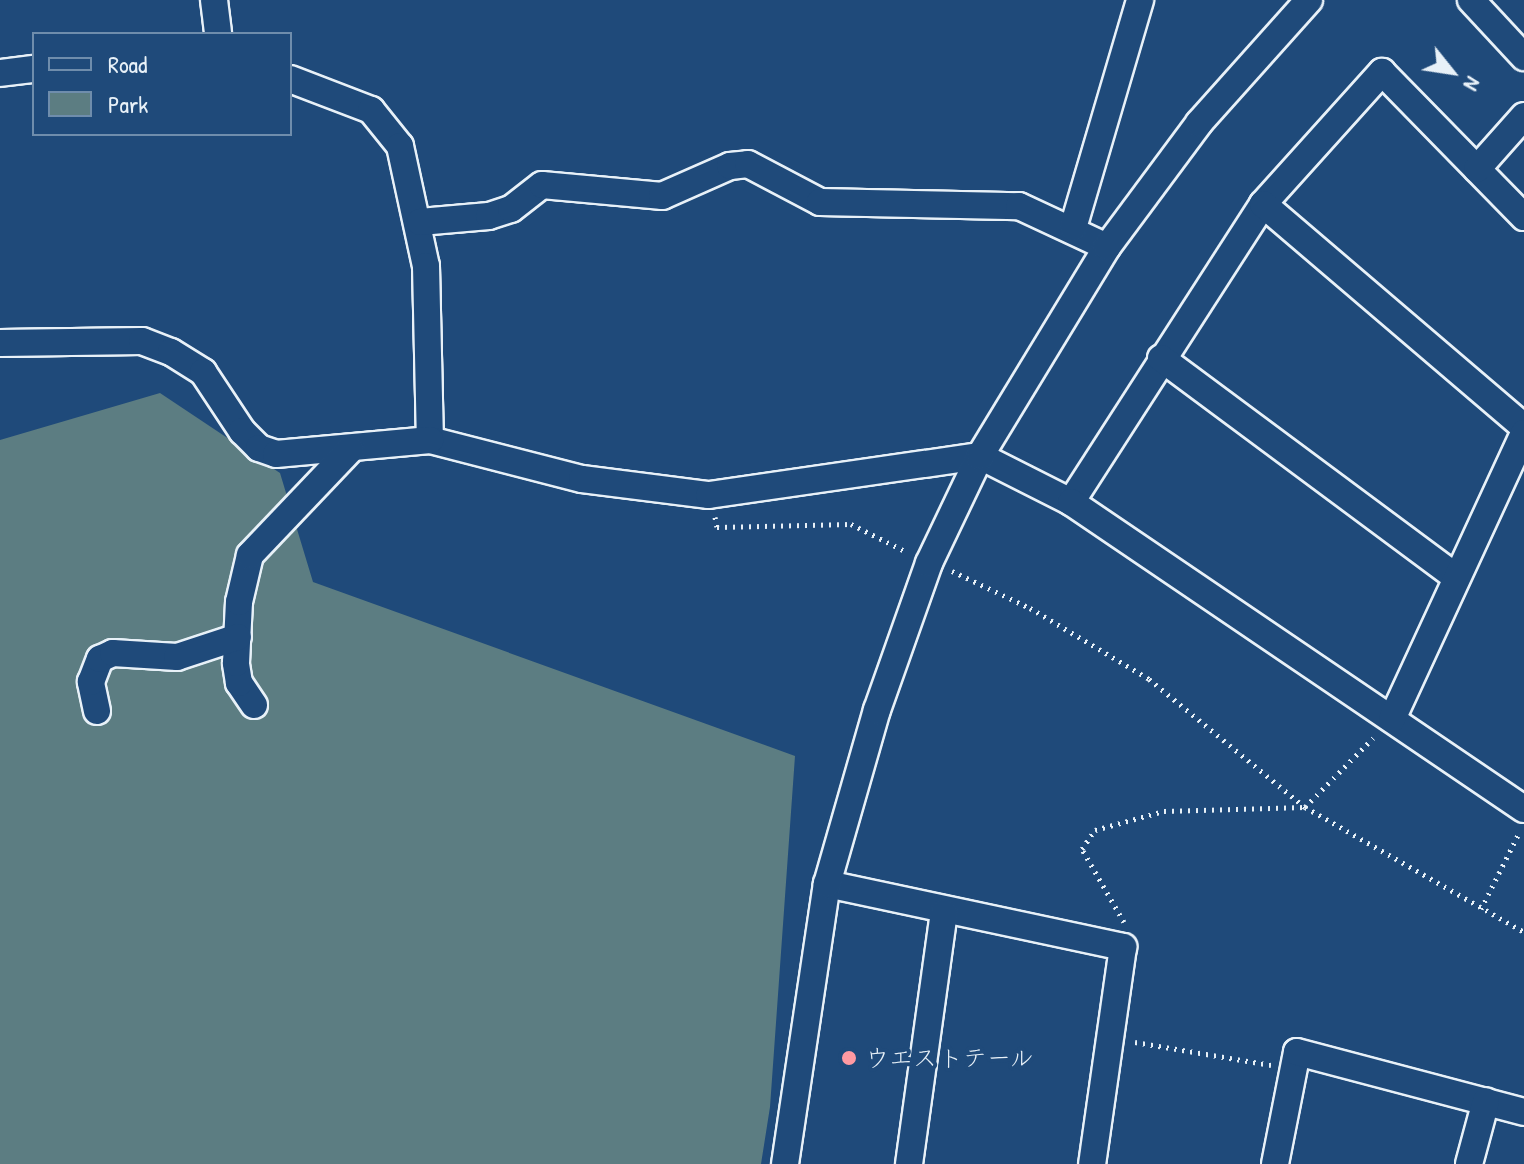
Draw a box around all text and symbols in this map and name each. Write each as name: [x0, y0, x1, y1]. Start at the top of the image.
legend: [32, 32, 292, 136]
north arrow: [1412, 32, 1492, 112]
text: Road: [108, 48, 147, 80]
text: N: [1457, 71, 1489, 97]
text: Park: [108, 88, 148, 120]
place label: ウエストテール: [865, 1044, 1033, 1072]
marker: ウエストテール: [840, 1049, 858, 1067]

